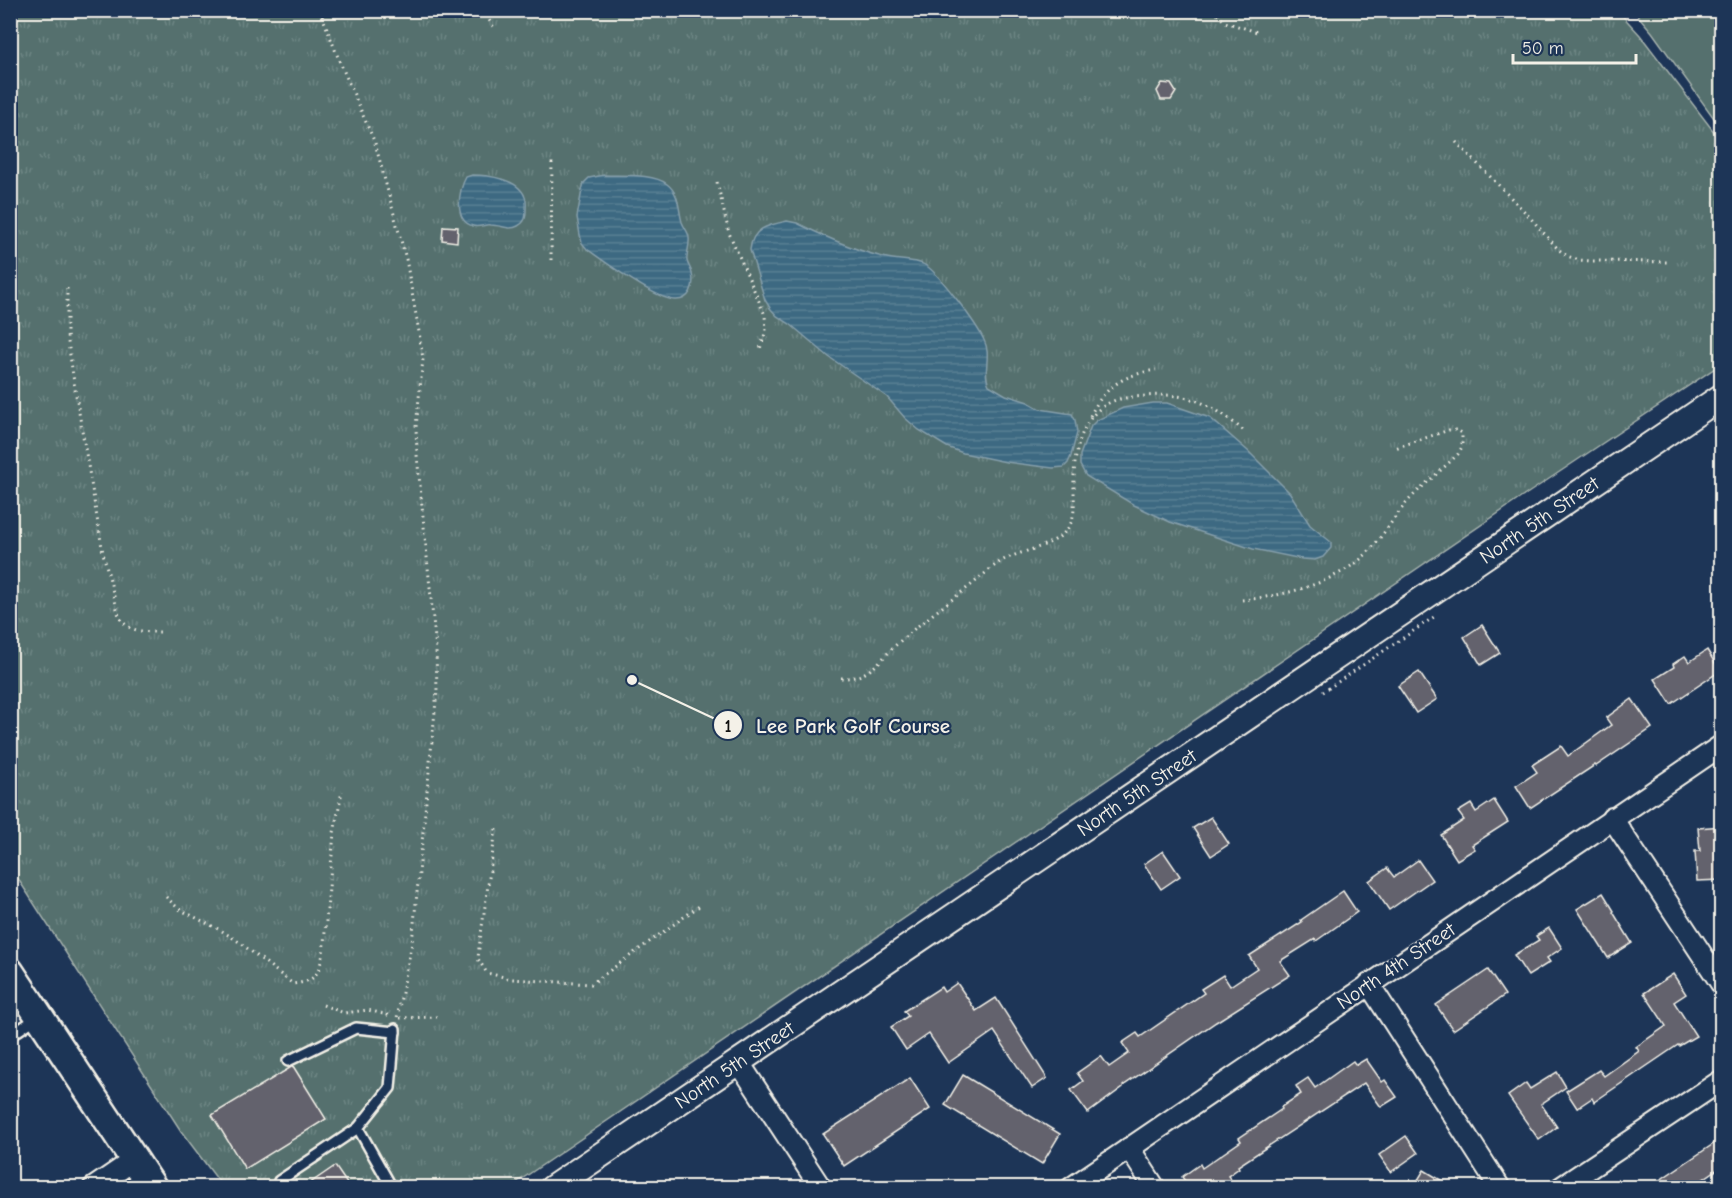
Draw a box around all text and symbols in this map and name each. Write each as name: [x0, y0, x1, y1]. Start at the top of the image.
scale bar: [1513, 27, 1636, 65]
text: 50 m: [1522, 38, 1564, 59]
street label: North 5th Street: [1475, 471, 1604, 568]
callout: Lee Park Golf Course: [713, 706, 962, 745]
text: Lee Park Golf Course: [756, 714, 950, 738]
text: 1: [724, 716, 732, 737]
street label: North 5th Street: [1073, 743, 1202, 841]
street label: North 4th Street: [1332, 917, 1461, 1014]
street label: North 5th Street: [670, 1015, 799, 1113]

